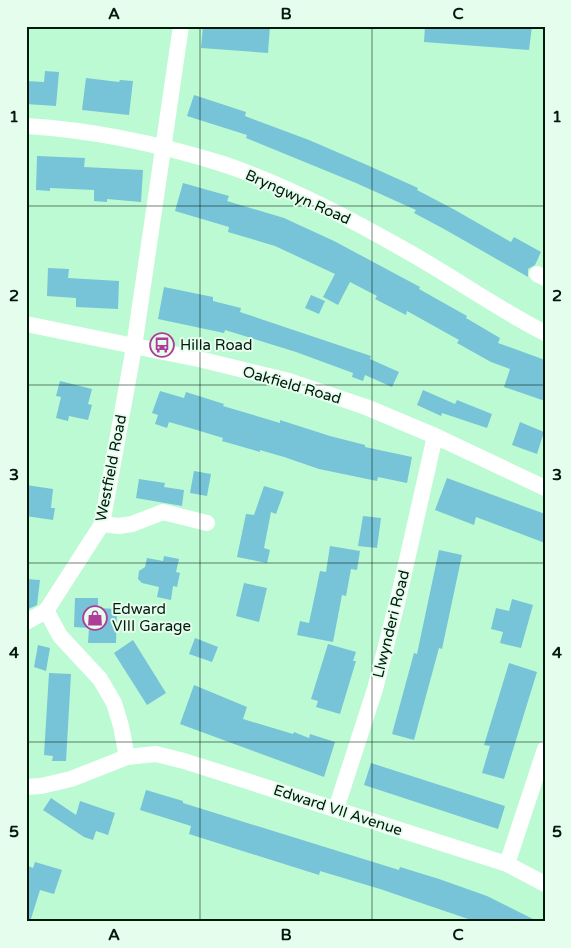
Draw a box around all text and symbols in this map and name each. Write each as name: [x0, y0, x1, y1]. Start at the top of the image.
text: A: [108, 4, 120, 24]
text: B: [280, 4, 292, 24]
text: C: [452, 4, 464, 24]
text: 1: [9, 107, 19, 127]
text: 1: [552, 107, 562, 127]
street label: Bryngwyn Road: [243, 166, 353, 228]
text: 2: [9, 286, 19, 306]
text: 2: [552, 286, 562, 306]
bus stop icon: Hilla Road: [149, 332, 175, 358]
place label: Hilla Road: [180, 336, 252, 354]
street label: Oakfield Road: [241, 362, 343, 408]
street label: Westfield Road: [92, 413, 130, 523]
text: 3: [9, 465, 19, 485]
text: 3: [552, 465, 562, 485]
street label: Llwynderi Road: [369, 568, 413, 680]
place label: Edward VIII Garage: [112, 600, 191, 635]
shop icon: Edward VIII Garage: [82, 605, 108, 631]
text: 4: [9, 643, 19, 663]
text: 4: [552, 643, 562, 663]
street label: Edward VII Avenue: [271, 781, 405, 839]
text: 5: [9, 822, 19, 842]
text: 5: [552, 822, 562, 842]
text: A: [108, 925, 120, 945]
text: B: [280, 925, 292, 945]
text: C: [452, 925, 464, 945]

